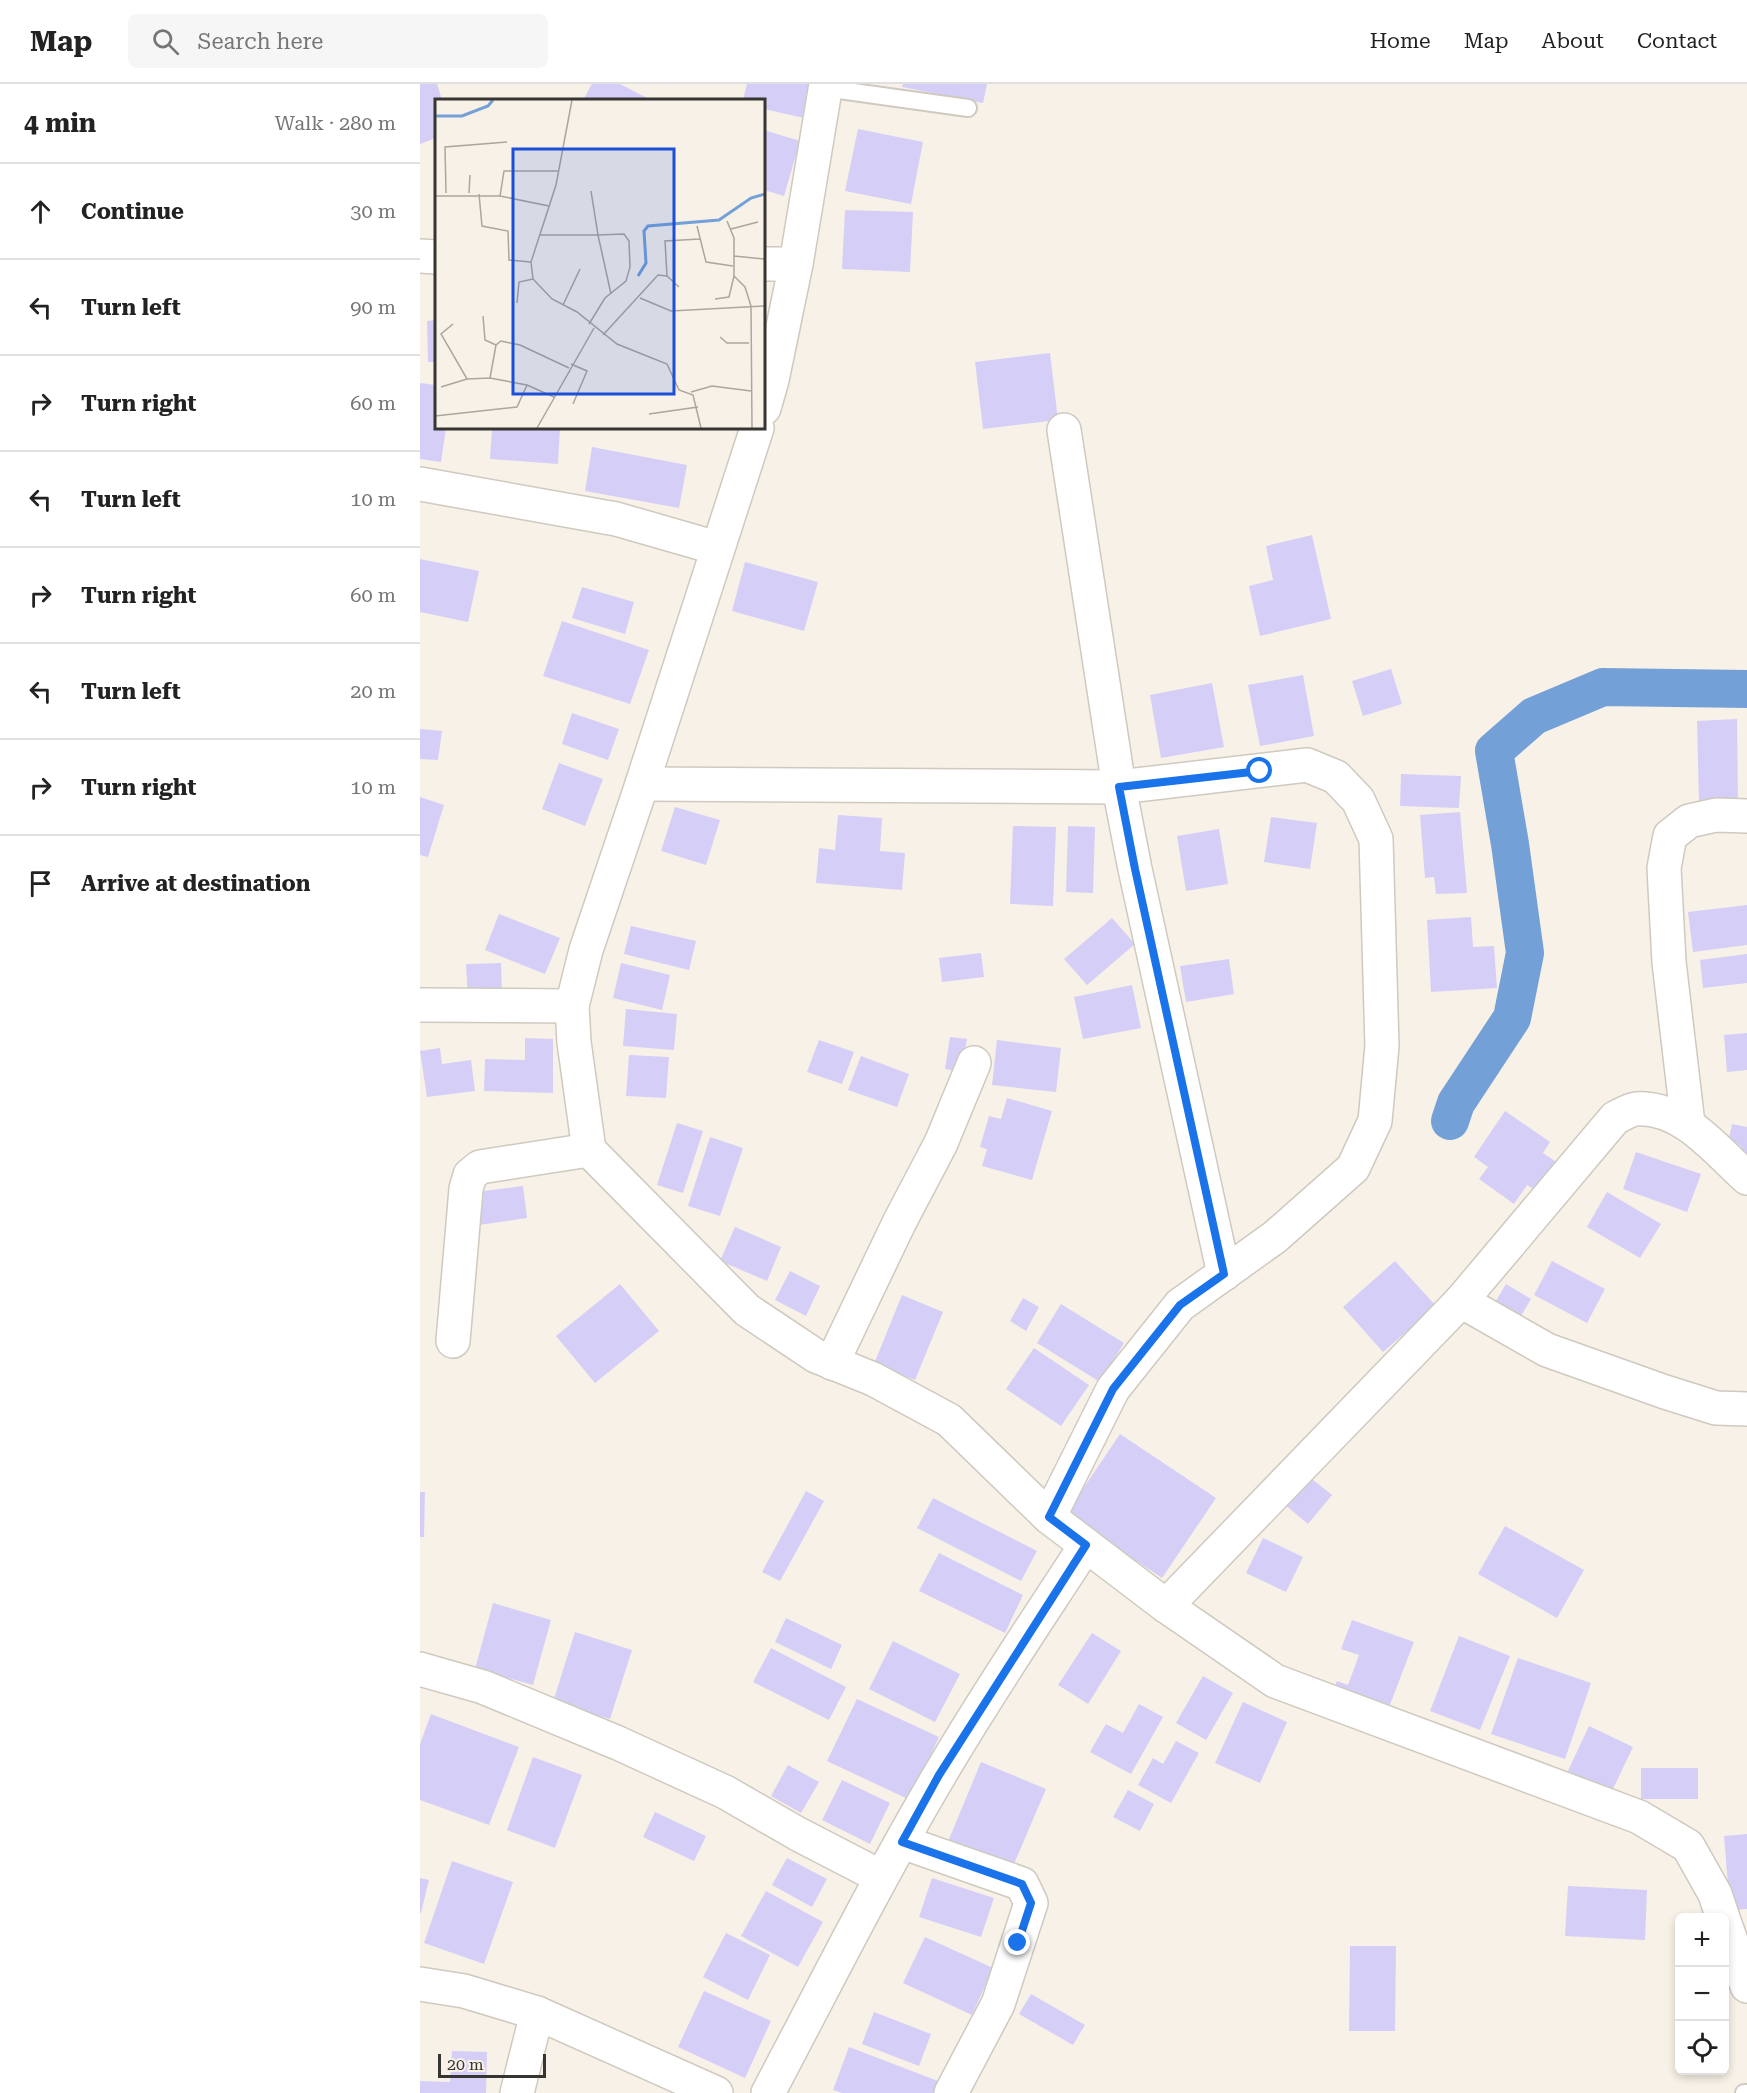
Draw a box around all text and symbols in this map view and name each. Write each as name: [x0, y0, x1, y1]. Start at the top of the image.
search box: [128, 14, 548, 68]
text: Map: [30, 25, 92, 58]
icon: search: [149, 25, 182, 58]
text: Search here: [197, 29, 323, 54]
text: Home: [1370, 29, 1431, 53]
text: Map: [1464, 29, 1509, 53]
text: About: [1542, 29, 1604, 53]
text: Contact: [1637, 29, 1717, 53]
inset map: [435, 99, 765, 429]
text: 4 min: [24, 108, 96, 138]
text: Walk · 280 m: [275, 111, 396, 135]
icon: ahead: [24, 195, 57, 228]
text: Continue: [81, 199, 184, 224]
text: 30 m: [350, 199, 396, 223]
icon: left: [24, 291, 57, 324]
text: Turn left: [81, 295, 181, 320]
text: 90 m: [350, 295, 396, 319]
icon: right: [24, 387, 57, 420]
text: Turn right: [81, 391, 196, 416]
text: 60 m: [350, 391, 396, 415]
icon: left: [24, 483, 57, 516]
text: Turn left: [81, 487, 181, 512]
text: 10 m: [350, 487, 396, 511]
icon: right: [24, 579, 57, 612]
text: Turn right: [81, 583, 196, 608]
text: 60 m: [350, 583, 396, 607]
icon: left: [24, 675, 57, 708]
text: Turn left: [81, 679, 181, 704]
text: 20 m: [350, 679, 396, 703]
route start: [1246, 757, 1272, 783]
icon: right: [24, 771, 57, 804]
text: Turn right: [81, 775, 196, 800]
text: 10 m: [350, 775, 396, 799]
icon: arrive: [24, 867, 57, 900]
text: Arrive at destination: [81, 871, 310, 896]
map controls: [1675, 1913, 1729, 2075]
button: +: [1675, 1913, 1729, 1967]
route end: [1004, 1929, 1030, 1955]
button: −: [1675, 1967, 1729, 2021]
button: locate: [1675, 2021, 1729, 2075]
scale bar: [438, 2051, 546, 2078]
text: 20 m: [447, 2055, 484, 2074]

